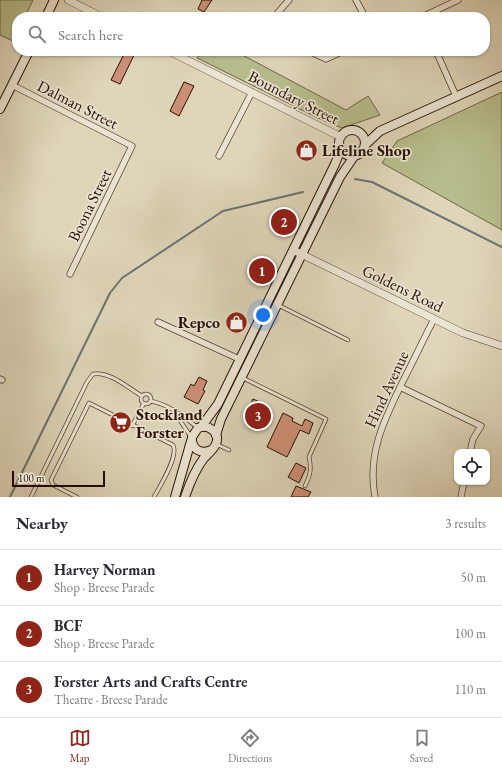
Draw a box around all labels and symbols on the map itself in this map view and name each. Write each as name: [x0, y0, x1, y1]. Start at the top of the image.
street label: Boundary Street: [245, 66, 343, 129]
street label: Dalman Street: [34, 75, 122, 134]
shop icon: Lifeline Shop: [293, 137, 319, 163]
place label: Lifeline Shop: [322, 140, 411, 161]
street label: Boona Street: [63, 165, 116, 245]
pin: 2: [271, 207, 297, 237]
pin: 1: [249, 256, 275, 286]
street label: Goldens Road: [359, 260, 448, 318]
your location: [253, 305, 273, 325]
shop icon: Repco: [223, 309, 249, 335]
place label: Repco: [178, 312, 220, 333]
street label: Hind Avenue: [359, 347, 413, 431]
pin: 3: [245, 401, 271, 431]
place label: Stockland Forster: [136, 404, 203, 443]
supermarket icon: Stockland Forster: [107, 410, 133, 436]
scale bar: [12, 469, 105, 488]

